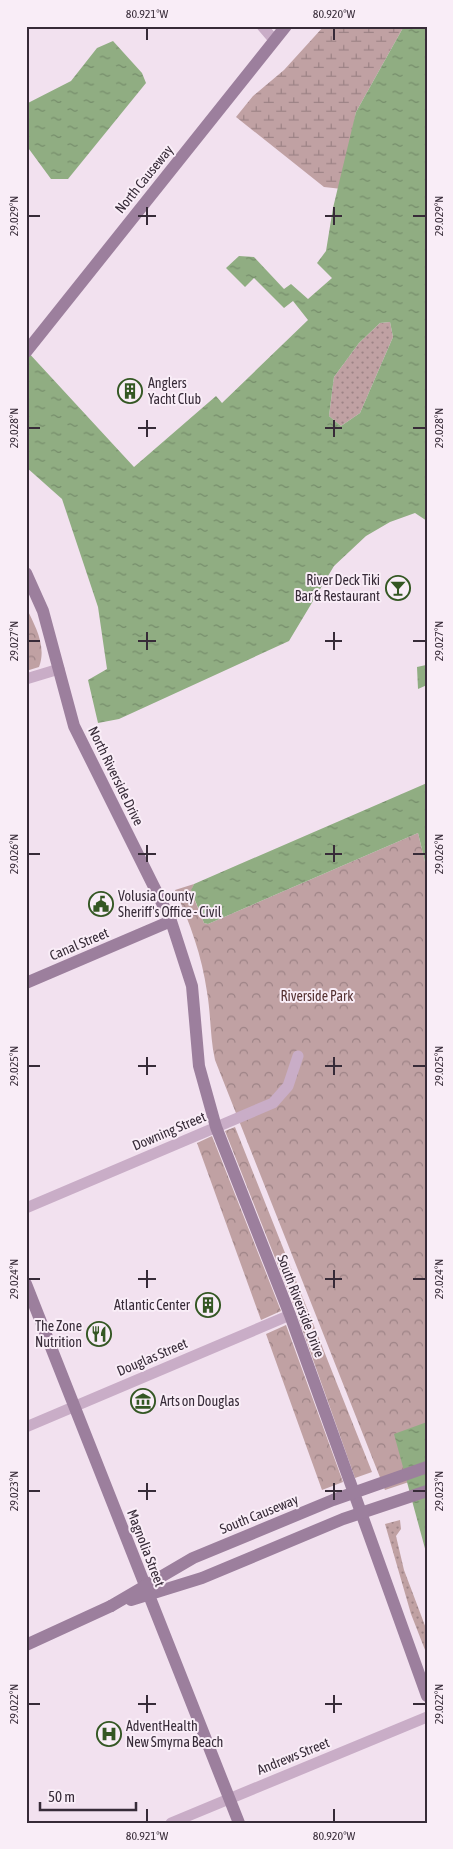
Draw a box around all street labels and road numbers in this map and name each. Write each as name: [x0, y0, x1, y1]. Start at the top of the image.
street label: North Causeway: [112, 142, 176, 216]
street label: North Riverside Drive: [85, 724, 147, 828]
street label: Canal Street: [47, 924, 111, 964]
street label: Downing Street: [130, 1108, 208, 1154]
street label: South Riverside Drive: [274, 1252, 328, 1360]
street label: Douglas Street: [114, 1335, 190, 1379]
street label: South Causeway: [217, 1491, 301, 1537]
street label: Magnolia Street: [124, 1507, 168, 1589]
street label: Andrews Street: [255, 1734, 331, 1778]

